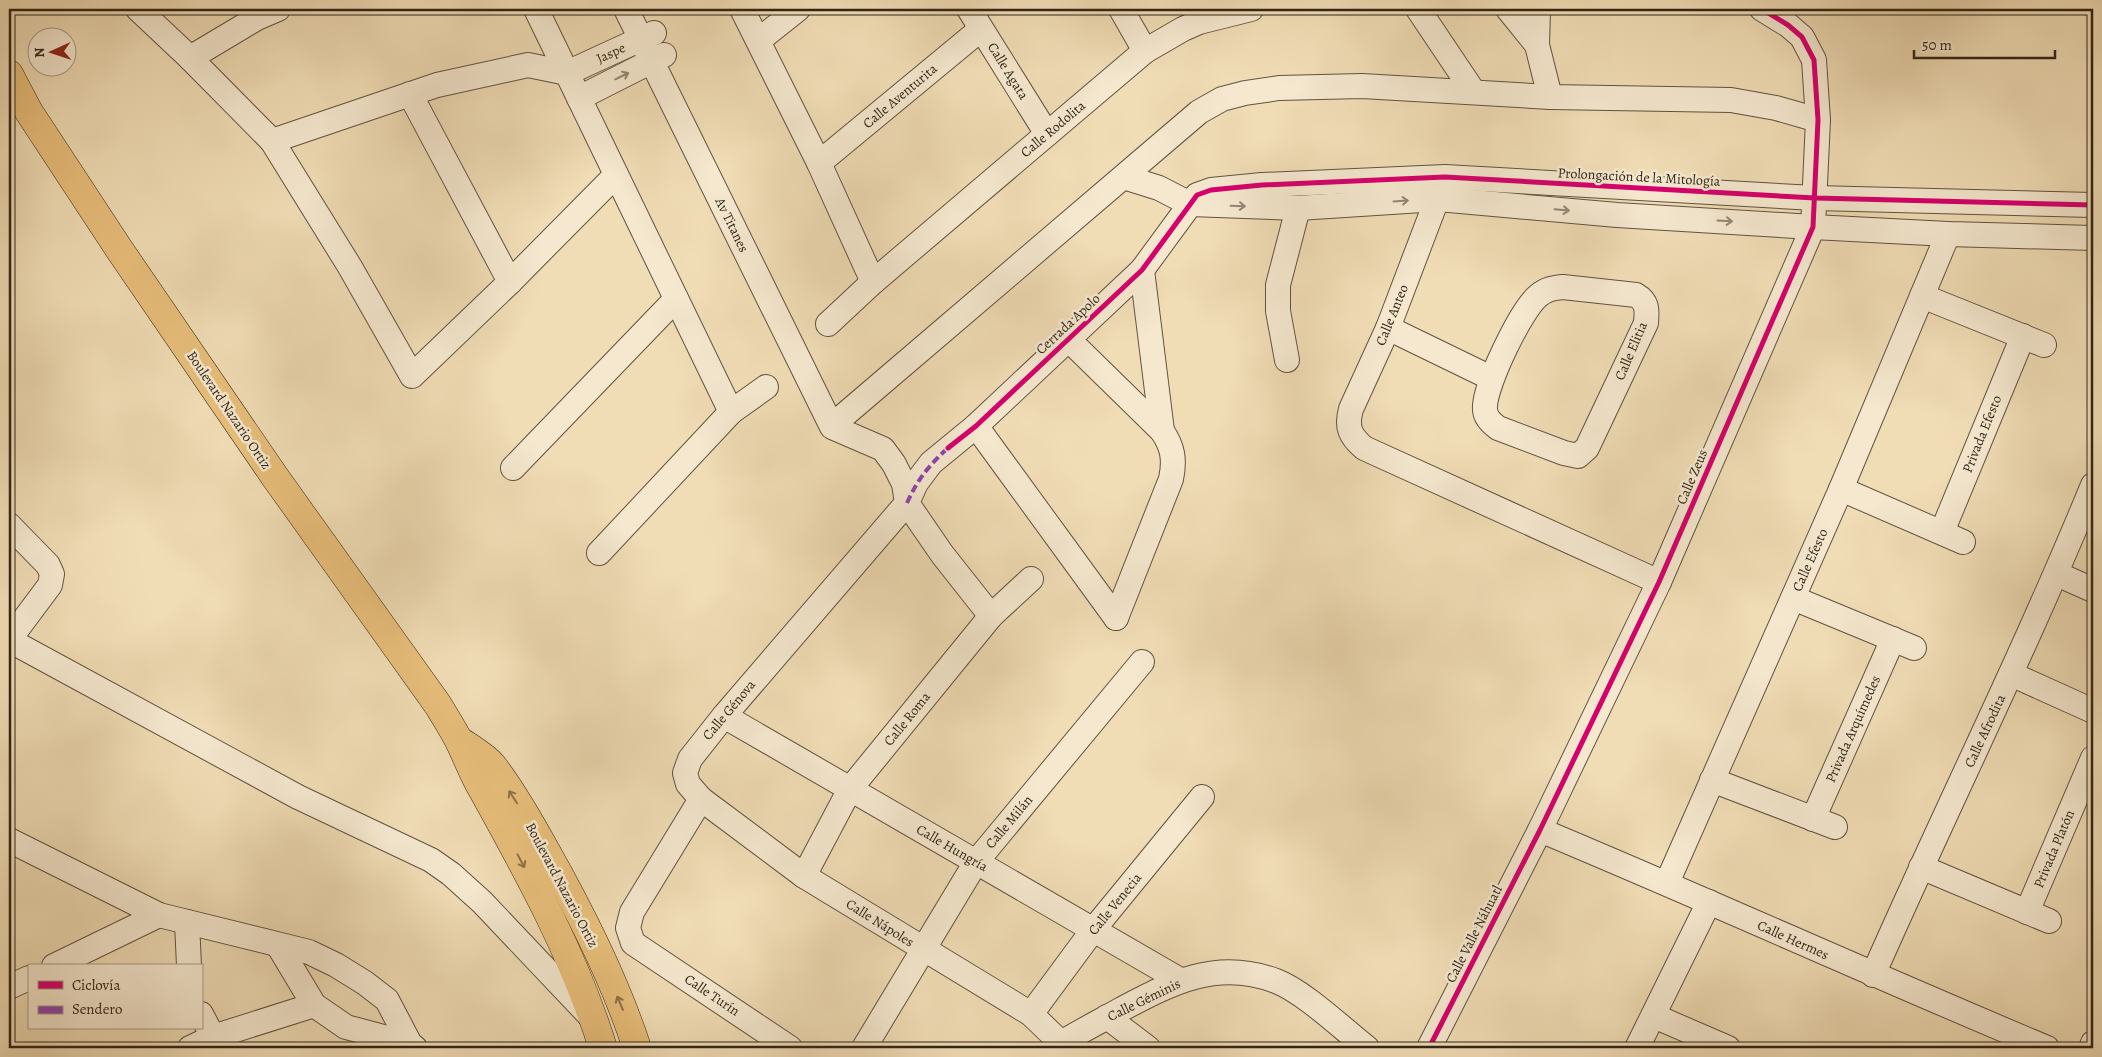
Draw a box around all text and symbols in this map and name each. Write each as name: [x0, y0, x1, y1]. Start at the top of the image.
north arrow: [28, 28, 78, 78]
scale bar: [1914, 28, 2056, 60]
text: 50 m: [1922, 35, 1952, 55]
street label: Jaspe: [593, 38, 629, 68]
street label: Calle Agata: [983, 39, 1033, 104]
text: N: [30, 47, 49, 58]
street label: Calle Aventurita: [859, 59, 942, 133]
one-way arrow: [614, 71, 629, 81]
street label: Calle Rodolita: [1017, 96, 1090, 162]
street label: Prolongación de la Mitología: [1557, 163, 1721, 191]
street label: Av Titanes: [710, 194, 753, 256]
one-way arrow: [1392, 197, 1408, 206]
one-way arrow: [1230, 201, 1246, 211]
one-way arrow: [1554, 205, 1570, 215]
one-way arrow: [1716, 217, 1732, 226]
street label: Calle Anteo: [1371, 281, 1413, 349]
street label: Cerrada Apolo: [1032, 289, 1104, 359]
street label: Calle Elitia: [1610, 318, 1652, 383]
street label: Boulevard Nazario Ortiz: [182, 347, 276, 473]
street label: Privada Efesto: [1958, 392, 2006, 476]
street label: Calle Zeus: [1672, 446, 1712, 508]
street label: Calle Efesto: [1788, 526, 1832, 594]
street label: Privada Arquímedes: [1821, 672, 1885, 786]
street label: Calle Génova: [698, 675, 760, 744]
street label: Calle Roma: [879, 688, 935, 750]
street label: Calle Afrodita: [1960, 691, 2010, 771]
one-way arrow: [508, 790, 518, 804]
street label: Calle Milán: [981, 791, 1037, 853]
street label: Privada Platón: [2029, 807, 2079, 891]
street label: Boulevard Nazario Ortiz: [521, 819, 603, 951]
street label: Calle Hungría: [913, 820, 992, 876]
one-way arrow: [517, 853, 526, 868]
street label: Calle Venecia: [1084, 868, 1146, 939]
street label: Calle Valle Náhuatl: [1441, 882, 1507, 986]
street label: Calle Nápoles: [842, 895, 918, 951]
street label: Calle Hermes: [1754, 916, 1832, 964]
legend: [28, 964, 202, 1030]
street label: Calle Turín: [681, 970, 744, 1021]
street label: Calle Géminis: [1104, 974, 1184, 1026]
text: Ciclovía: [72, 975, 120, 995]
one-way arrow: [614, 996, 624, 1011]
text: Sendero: [72, 999, 122, 1019]

